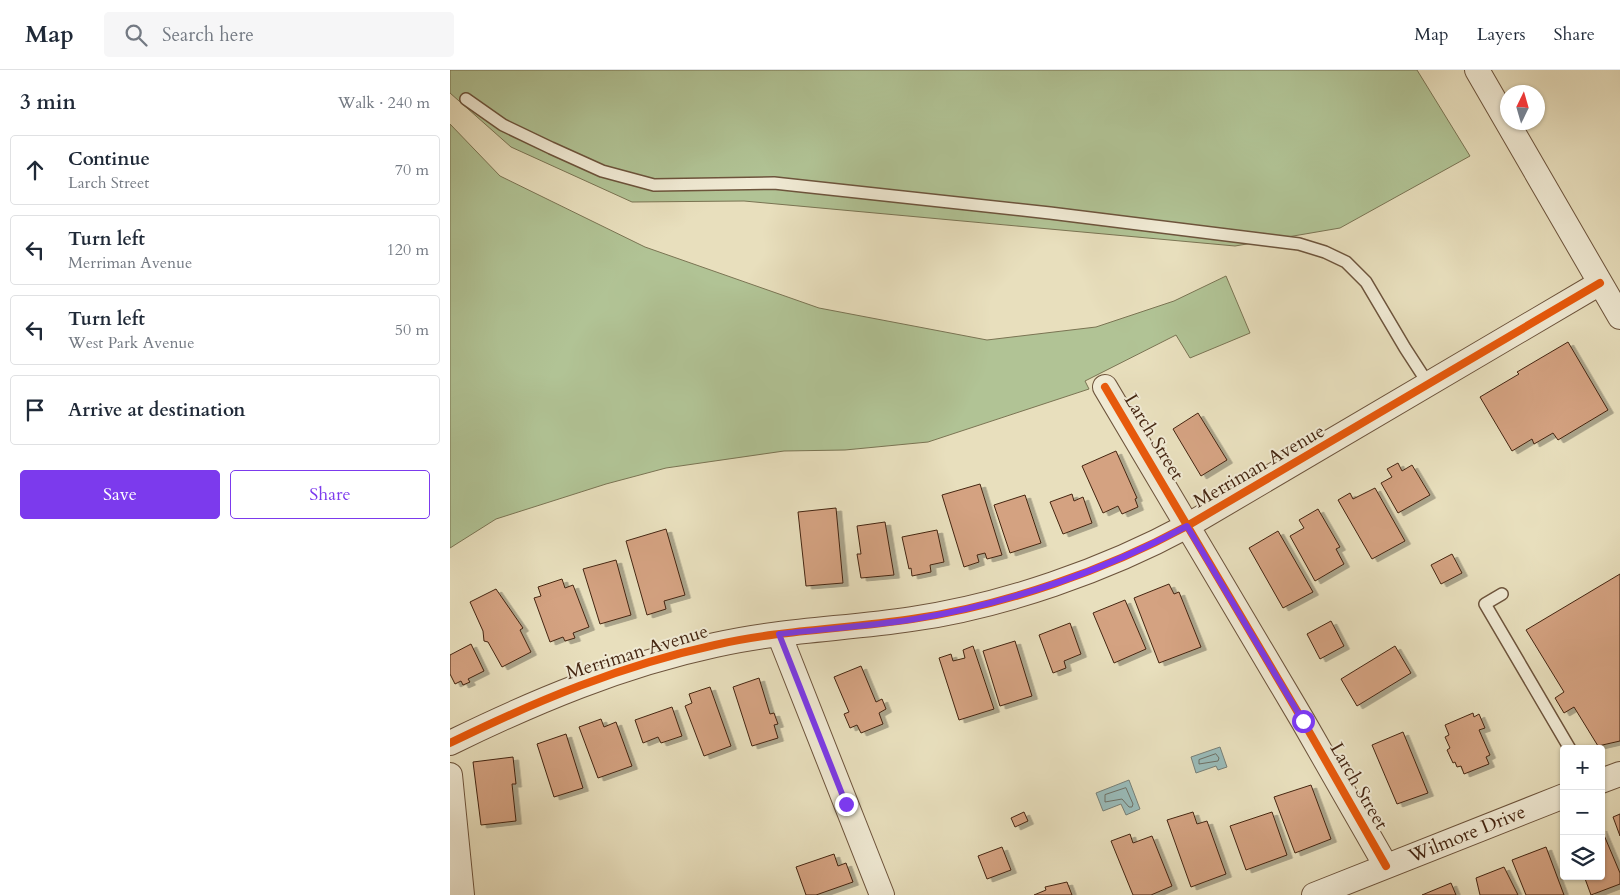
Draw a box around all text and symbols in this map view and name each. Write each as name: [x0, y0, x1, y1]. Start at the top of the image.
search box: [104, 12, 454, 57]
text: Map: [25, 18, 74, 51]
icon: search: [122, 21, 150, 49]
text: Search here: [162, 22, 254, 48]
text: Map: [1414, 22, 1449, 47]
text: Layers: [1477, 22, 1526, 47]
text: Share: [1554, 22, 1595, 47]
north arrow: [1500, 85, 1545, 130]
text: 3 min: [20, 88, 76, 117]
text: Walk · 240 m: [338, 92, 430, 114]
text: Continue: [68, 146, 150, 172]
icon: ahead: [21, 156, 49, 184]
text: 70 m: [395, 159, 429, 181]
text: Larch Street: [68, 172, 149, 194]
text: Turn left: [68, 226, 145, 252]
icon: left: [21, 236, 49, 264]
text: 120 m: [387, 239, 429, 261]
text: Merriman Avenue: [68, 252, 192, 274]
text: Turn left: [68, 306, 145, 332]
icon: left: [21, 316, 49, 344]
text: 50 m: [395, 319, 429, 341]
text: West Park Avenue: [68, 332, 195, 354]
street label: Larch Street: [1118, 389, 1190, 485]
icon: arrive: [21, 396, 49, 424]
text: Arrive at destination: [68, 397, 245, 423]
street label: Merriman Avenue: [1189, 418, 1329, 514]
button: Save: [20, 470, 220, 519]
button: Share: [230, 470, 430, 519]
street label: Merriman Avenue: [563, 618, 711, 686]
route start: [1292, 710, 1315, 733]
street label: Larch Street: [1324, 738, 1394, 834]
map controls: [1560, 745, 1605, 880]
button: +: [1560, 745, 1605, 790]
button: −: [1560, 790, 1605, 835]
route end: [835, 793, 858, 816]
street label: Wilmore Drive: [1404, 799, 1529, 870]
button: layers: [1560, 835, 1605, 880]

